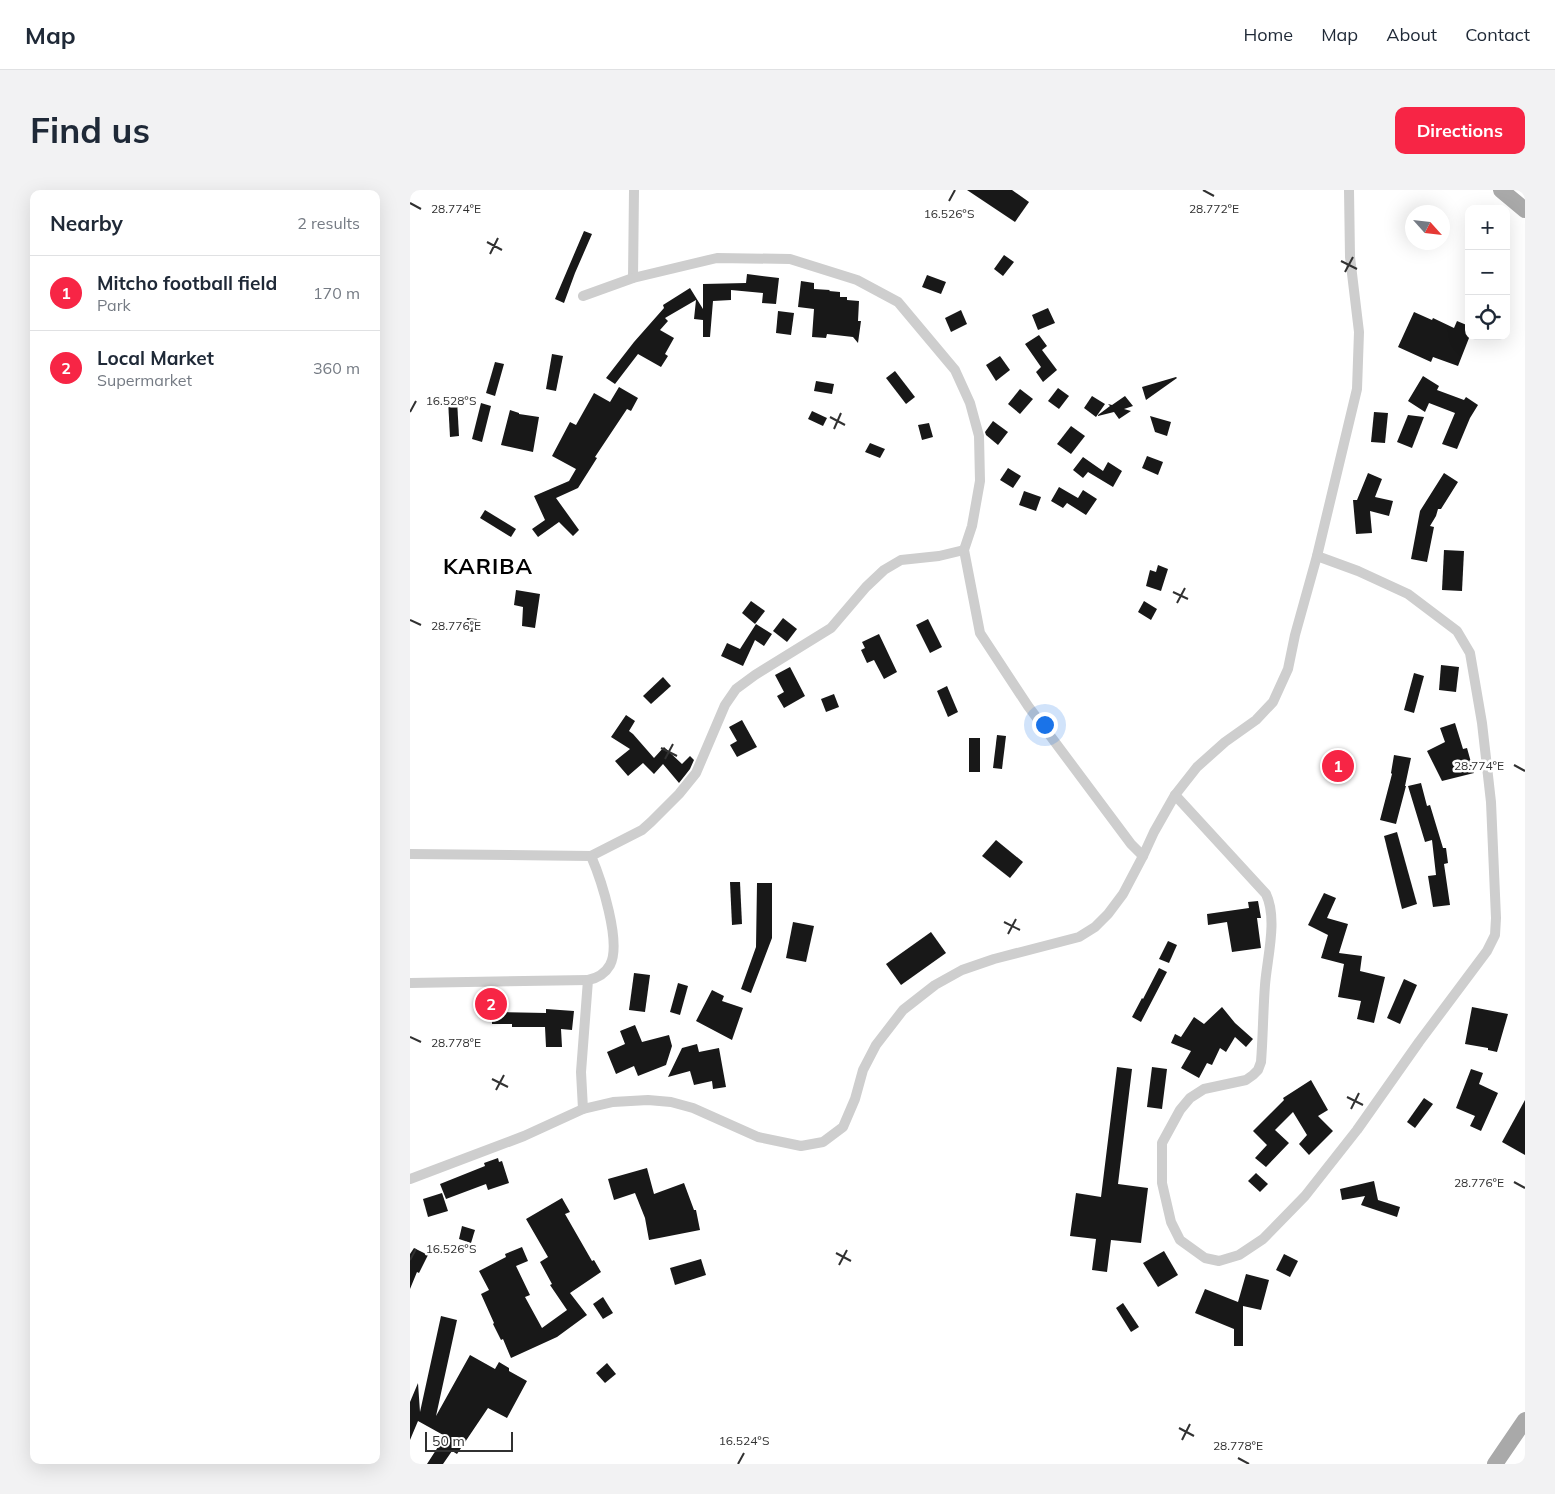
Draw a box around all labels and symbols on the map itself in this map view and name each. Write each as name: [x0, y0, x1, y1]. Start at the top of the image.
text: 28.774°E: [431, 201, 481, 216]
text: 28.772°E: [1189, 201, 1239, 216]
north arrow: [1405, 205, 1450, 250]
text: 16.526°S: [924, 206, 974, 221]
text: 16.528°S: [426, 393, 476, 408]
district label: KARIBA: [443, 552, 533, 580]
text: 28.776°E: [431, 618, 481, 633]
your location: [1032, 712, 1058, 738]
pin: 1: [1322, 747, 1354, 785]
text: 28.774°E: [1454, 758, 1504, 773]
pin: 2: [475, 985, 507, 1023]
text: 28.778°E: [431, 1035, 481, 1050]
text: 28.776°E: [1454, 1175, 1504, 1190]
text: 16.526°S: [426, 1241, 476, 1256]
scale bar: [425, 1429, 512, 1452]
text: 16.524°S: [719, 1433, 769, 1448]
text: 28.778°E: [1213, 1438, 1263, 1453]

